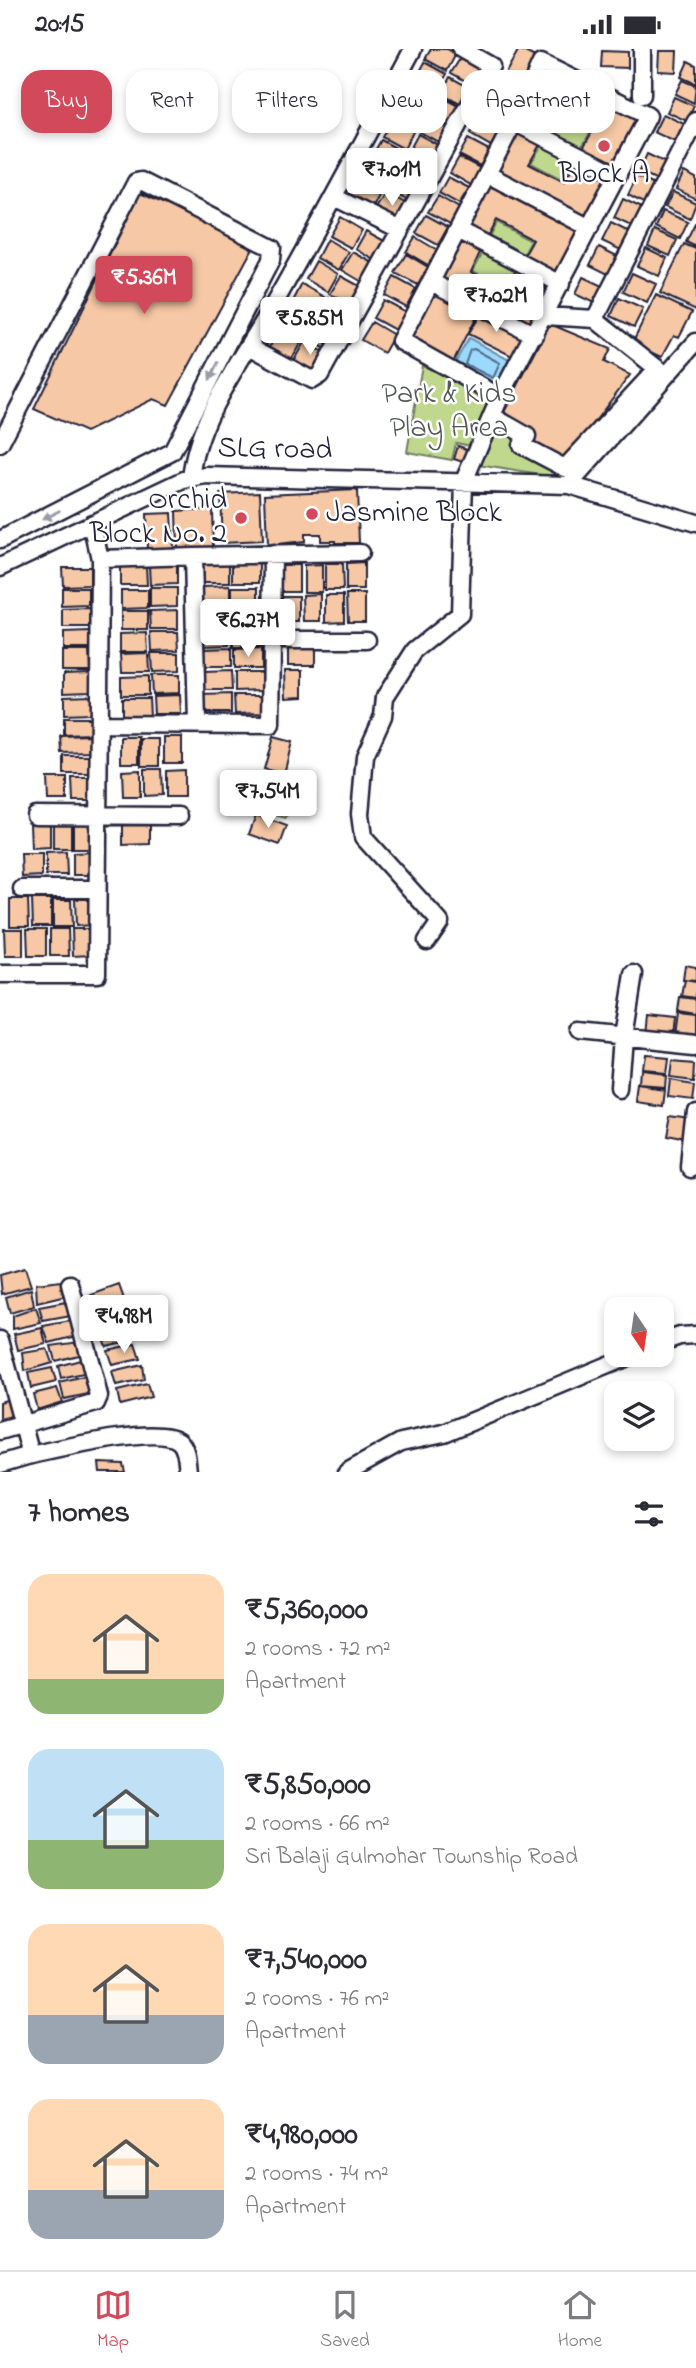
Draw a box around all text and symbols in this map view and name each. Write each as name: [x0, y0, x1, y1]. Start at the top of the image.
text: 20:15: [35, 6, 85, 44]
chip: Buy: [21, 70, 112, 133]
chip: Rent: [126, 70, 218, 133]
chip: Filters: [232, 70, 342, 133]
chip: New: [356, 70, 447, 133]
chip: Apartment: [461, 70, 615, 133]
marker: Block A: [596, 138, 612, 154]
pin: ₹7.01M: [335, 149, 449, 208]
place label: Block A: [557, 153, 650, 197]
text: ₹7.01M: [362, 154, 422, 187]
pin: ₹5.36M: [87, 257, 201, 316]
text: ₹5.36M: [111, 262, 177, 295]
pin: ₹7.02M: [439, 275, 553, 334]
text: ₹7.02M: [464, 280, 528, 313]
pin: ₹5.85M: [253, 297, 367, 357]
text: ₹5.85M: [276, 303, 344, 336]
one-way arrow: [208, 361, 219, 381]
park label: Park & Kids Play Area: [382, 373, 517, 451]
street label: SLG road: [217, 427, 333, 473]
place label: Orchid Block No. 2: [89, 479, 227, 557]
place label: Jasmine Block: [326, 492, 503, 536]
marker: Jasmine Block: [304, 506, 320, 522]
one-way arrow: [41, 509, 61, 520]
marker: Orchid Block No. 2: [233, 510, 249, 526]
pin: ₹6.27M: [191, 599, 305, 659]
text: ₹6.27M: [216, 605, 280, 638]
pin: ₹7.54M: [211, 771, 325, 830]
text: ₹7.54M: [236, 776, 300, 809]
pin: ₹4.98M: [67, 1295, 181, 1355]
north arrow: [604, 1297, 674, 1367]
map controls: [604, 1297, 674, 1451]
text: ₹4.98M: [95, 1301, 153, 1334]
button: layers: [604, 1381, 674, 1451]
text: 7 homes: [28, 1492, 130, 1536]
icon: filters: [630, 1495, 668, 1533]
text: ₹5,360,000: [245, 1589, 368, 1633]
icon: home: [84, 1602, 168, 1686]
text: 2 rooms · 72 m²: [245, 1633, 391, 1666]
text: Apartment: [245, 1666, 346, 1699]
text: ₹5,850,000: [245, 1764, 371, 1808]
icon: home: [84, 1777, 168, 1861]
text: 2 rooms · 66 m²: [245, 1808, 390, 1841]
text: Sri Balaji Gulmohar Township Road: [245, 1841, 578, 1874]
text: ₹7,540,000: [245, 1939, 367, 1983]
icon: home: [84, 1952, 168, 2036]
text: 2 rooms · 76 m²: [245, 1983, 389, 2016]
text: Apartment: [245, 2016, 346, 2049]
text: ₹4,980,000: [245, 2114, 358, 2158]
icon: home: [84, 2127, 168, 2211]
text: 2 rooms · 74 m²: [245, 2158, 389, 2191]
text: Apartment: [245, 2191, 346, 2224]
tab: Map: [94, 2286, 132, 2355]
tab: Saved: [320, 2286, 370, 2355]
tab: Home: [558, 2286, 602, 2355]

